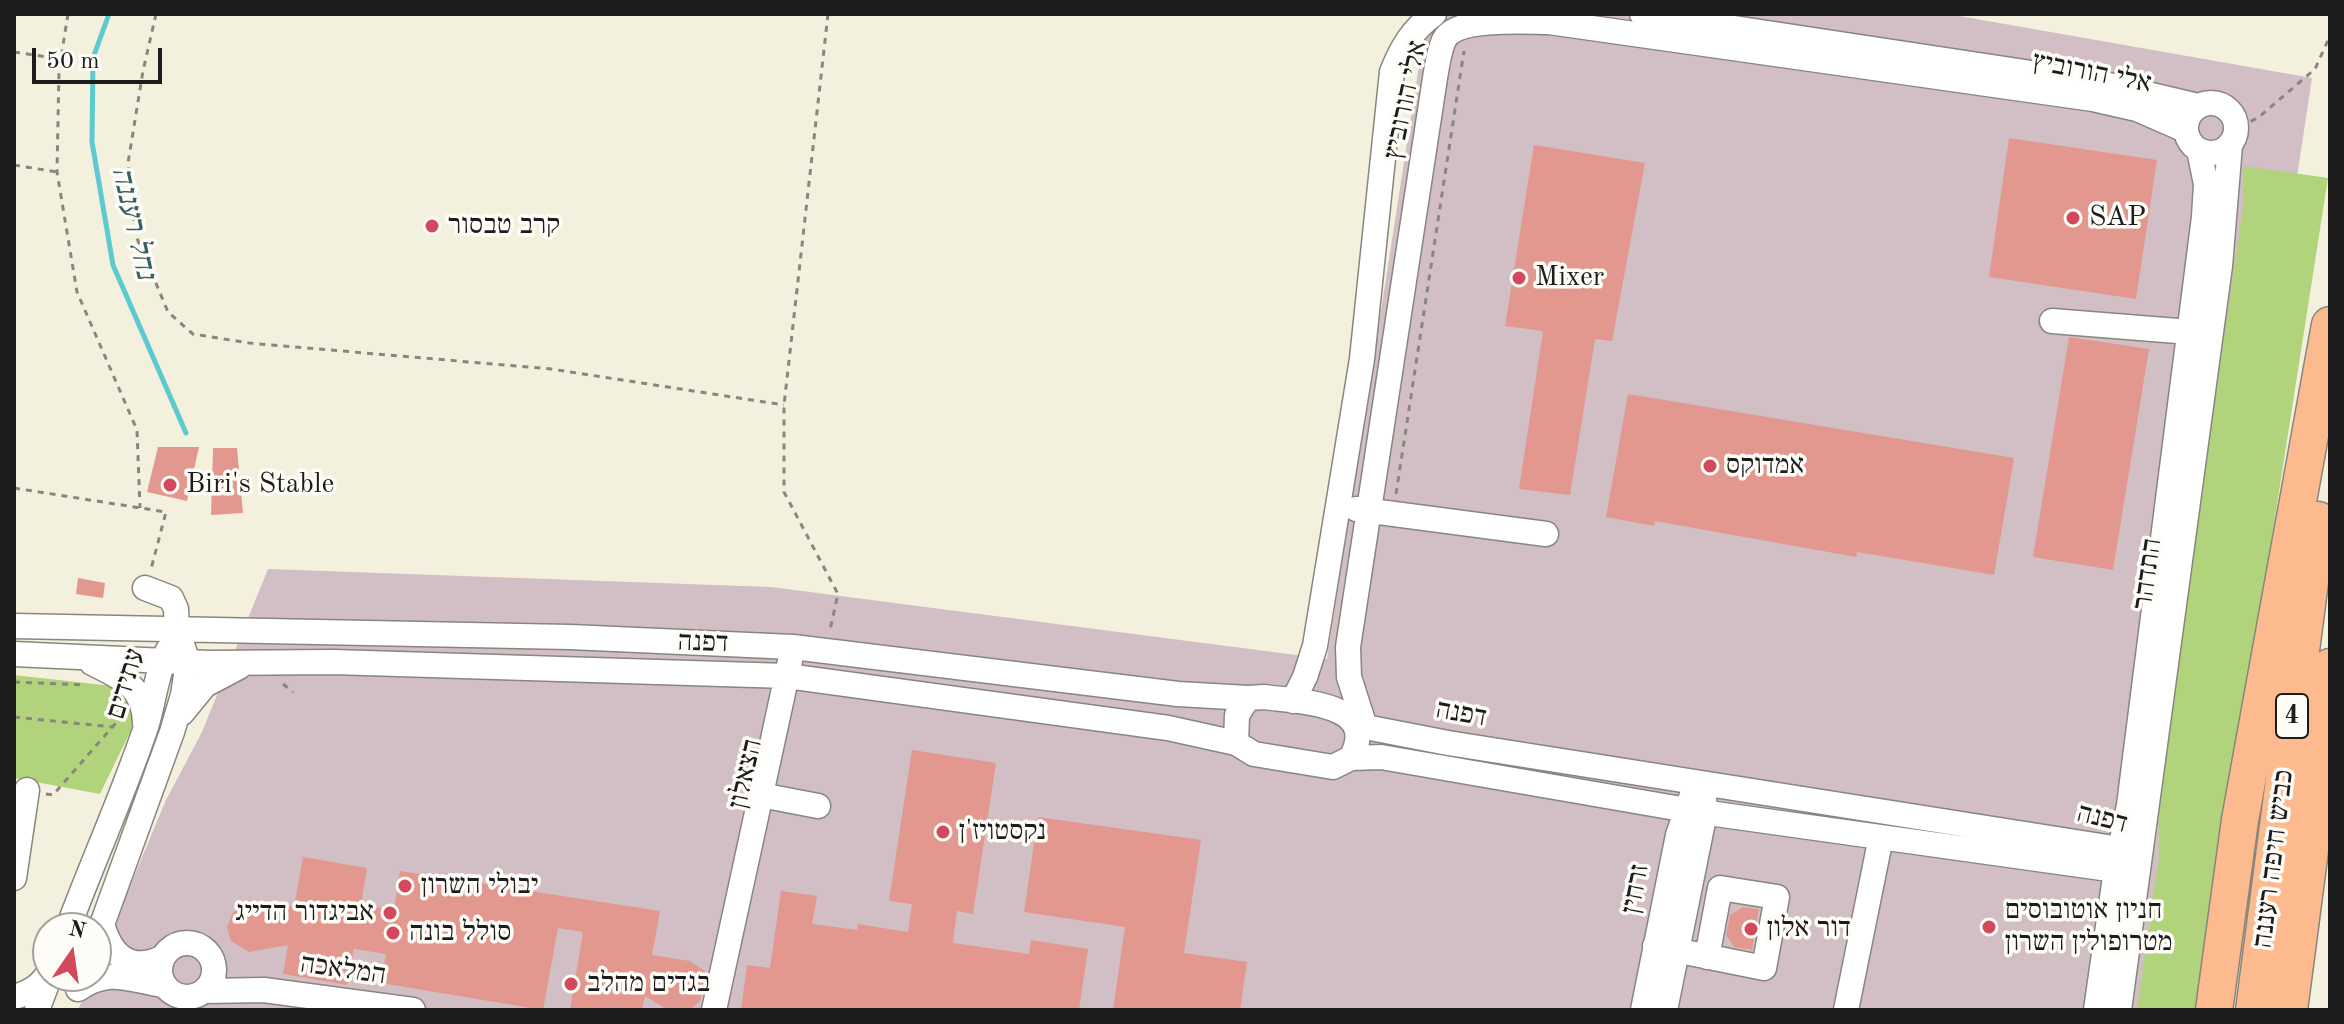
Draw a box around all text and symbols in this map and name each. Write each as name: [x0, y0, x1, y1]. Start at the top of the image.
scale bar: [36, 32, 166, 82]
street label: אלי הורוביץ: [1377, 37, 1435, 163]
street label: אלי הורוביץ: [2030, 45, 2154, 101]
text: 50 m: [46, 50, 100, 74]
water label: נחל רעננה: [103, 163, 163, 283]
place label: SAP: [2089, 201, 2146, 235]
place label: קרב טבסור: [448, 209, 560, 243]
marker: SAP: [2064, 209, 2082, 227]
marker: קרב טבסור: [423, 217, 441, 235]
place label: Mixer: [1535, 261, 1604, 295]
marker: Mixer: [1510, 269, 1528, 287]
place label: אמדוקס: [1726, 449, 1804, 483]
marker: אמדוקס: [1701, 457, 1719, 475]
place label: Biri's Stable: [186, 468, 334, 502]
marker: Biri's Stable: [161, 476, 179, 494]
street label: התדהר: [2126, 536, 2170, 612]
street label: דפנה: [677, 625, 729, 661]
street label: עתידים: [99, 645, 153, 723]
street label: דפנה: [1433, 693, 1489, 735]
road number: 4: [2276, 694, 2308, 738]
street label: הצאלון: [722, 736, 770, 812]
street label: כביש חיפה רעננה: [2246, 768, 2302, 950]
street label: דפנה: [2073, 797, 2131, 841]
place label: נקסטויז'ן: [959, 815, 1046, 849]
marker: נקסטויז'ן: [934, 823, 952, 841]
street label: זרחין: [1615, 861, 1657, 917]
place label: יבולי השרון: [421, 869, 538, 903]
marker: יבולי השרון: [396, 877, 414, 895]
place label: חניון אוטובוסים מטרופולין השרון: [2005, 894, 2173, 960]
place label: אביגדור הדייג: [235, 896, 374, 930]
marker: אביגדור הדייג: [381, 904, 399, 922]
north arrow: [32, 912, 112, 992]
place label: דור אלון: [1767, 912, 1851, 946]
place label: סולל בונה: [409, 916, 511, 950]
text: N: [66, 918, 88, 943]
marker: חניון אוטובוסים מטרופולין השרון: [1980, 918, 1998, 936]
marker: דור אלון: [1742, 920, 1760, 938]
marker: סולל בונה: [384, 924, 402, 942]
street label: המלאכה: [298, 947, 388, 993]
place label: בגדים מהלב: [587, 967, 710, 1001]
marker: בגדים מהלב: [562, 975, 580, 993]

